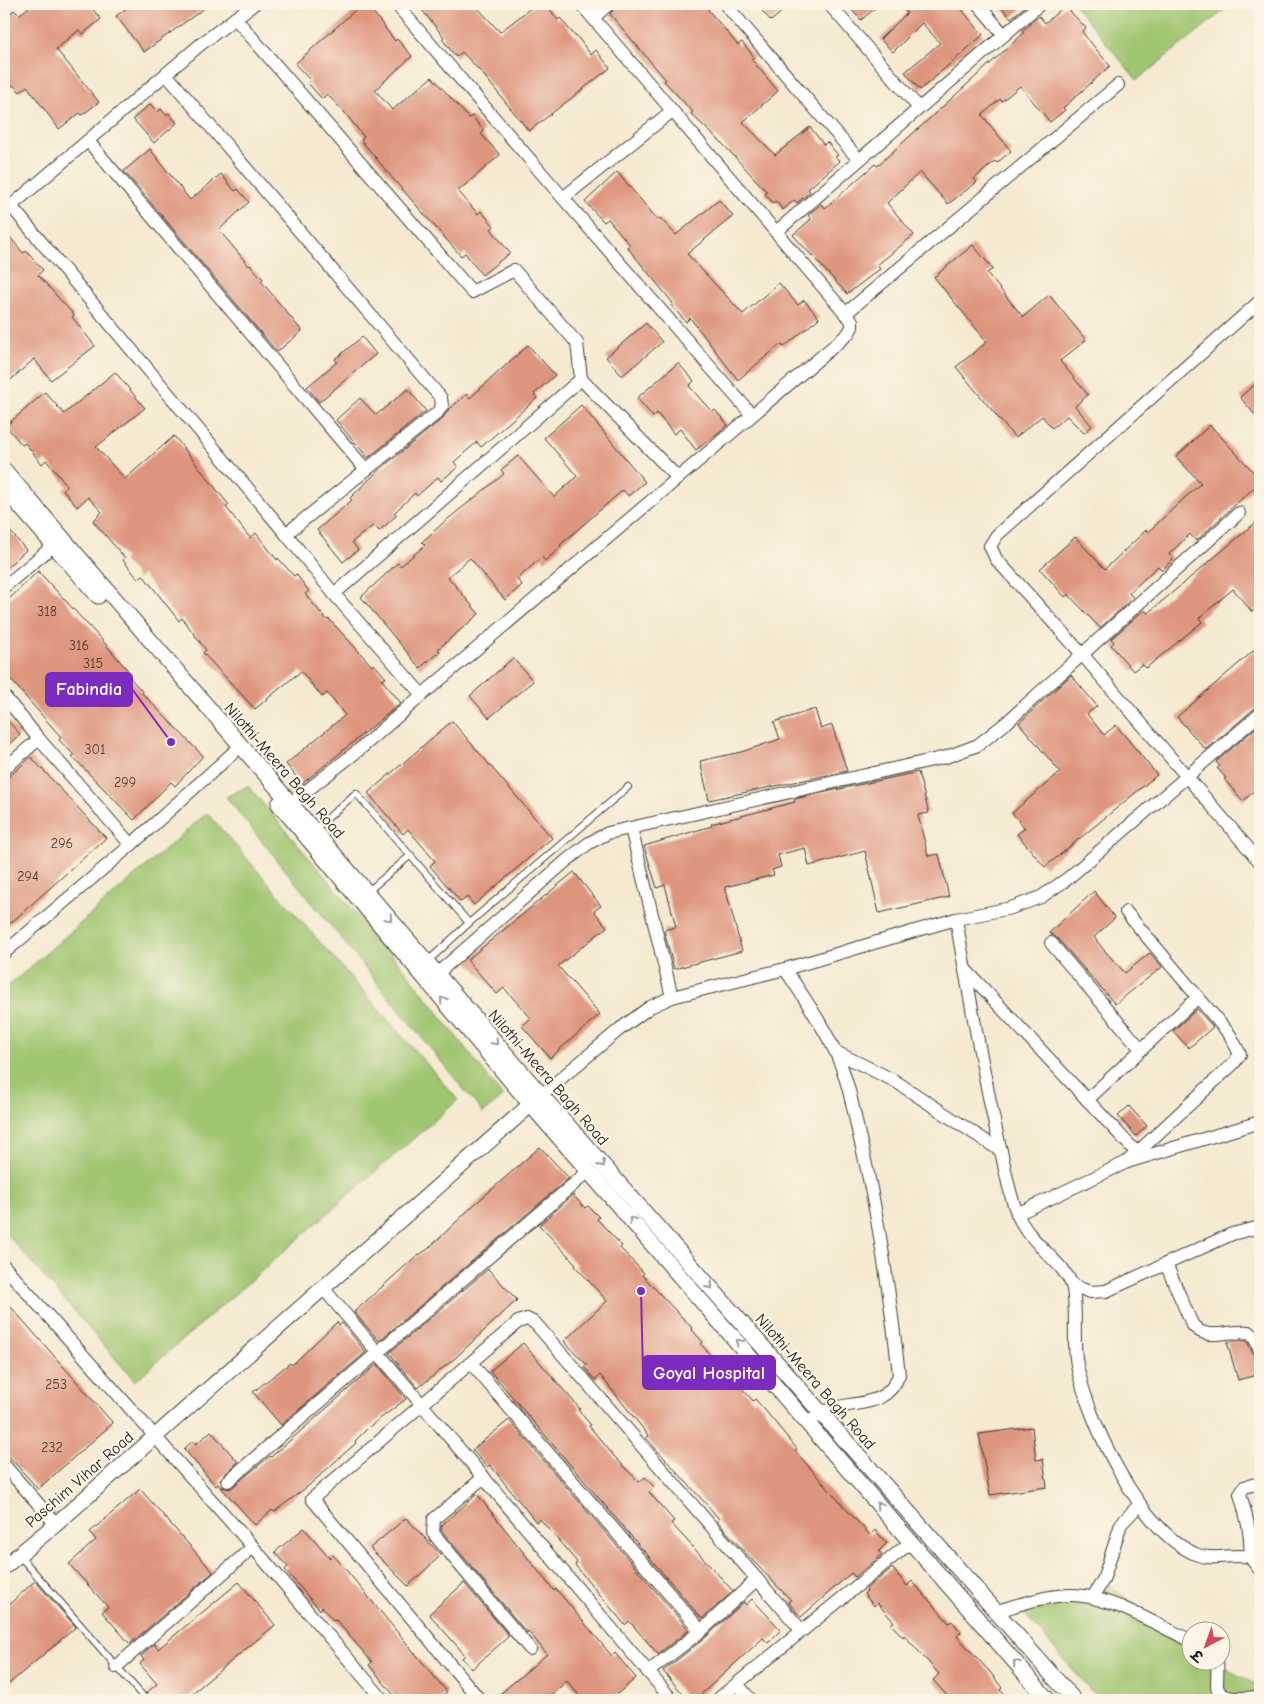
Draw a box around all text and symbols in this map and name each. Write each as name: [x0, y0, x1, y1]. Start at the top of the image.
house number: 318: [37, 603, 57, 620]
house number: 316: [69, 637, 89, 654]
house number: 315: [83, 655, 103, 672]
callout: Fabindia: [46, 673, 132, 706]
text: Fabindia: [56, 679, 122, 700]
street label: Nilothi-Meera Bagh Road: [221, 699, 348, 842]
house number: 301: [84, 741, 106, 758]
house number: 299: [114, 774, 136, 791]
house number: 296: [51, 835, 73, 852]
house number: 294: [17, 868, 39, 885]
one-way arrow: [384, 913, 393, 922]
one-way arrow: [440, 997, 449, 1006]
street label: Nilothi-Meera Bagh Road: [485, 1006, 612, 1149]
one-way arrow: [489, 1036, 498, 1045]
one-way arrow: [596, 1159, 605, 1168]
one-way arrow: [629, 1217, 637, 1226]
one-way arrow: [704, 1280, 712, 1289]
street label: Nilothi-Meera Bagh Road: [752, 1310, 879, 1453]
one-way arrow: [735, 1339, 744, 1348]
callout: Goyal Hospital: [643, 1356, 775, 1389]
text: Goyal Hospital: [653, 1363, 765, 1384]
house number: 253: [45, 1376, 67, 1393]
street label: Paschim Vihar Road: [22, 1428, 137, 1531]
house number: 232: [41, 1439, 63, 1456]
one-way arrow: [876, 1502, 885, 1511]
north arrow: [1182, 1622, 1232, 1672]
text: उ: [1187, 1645, 1208, 1666]
one-way arrow: [1013, 1660, 1022, 1669]

